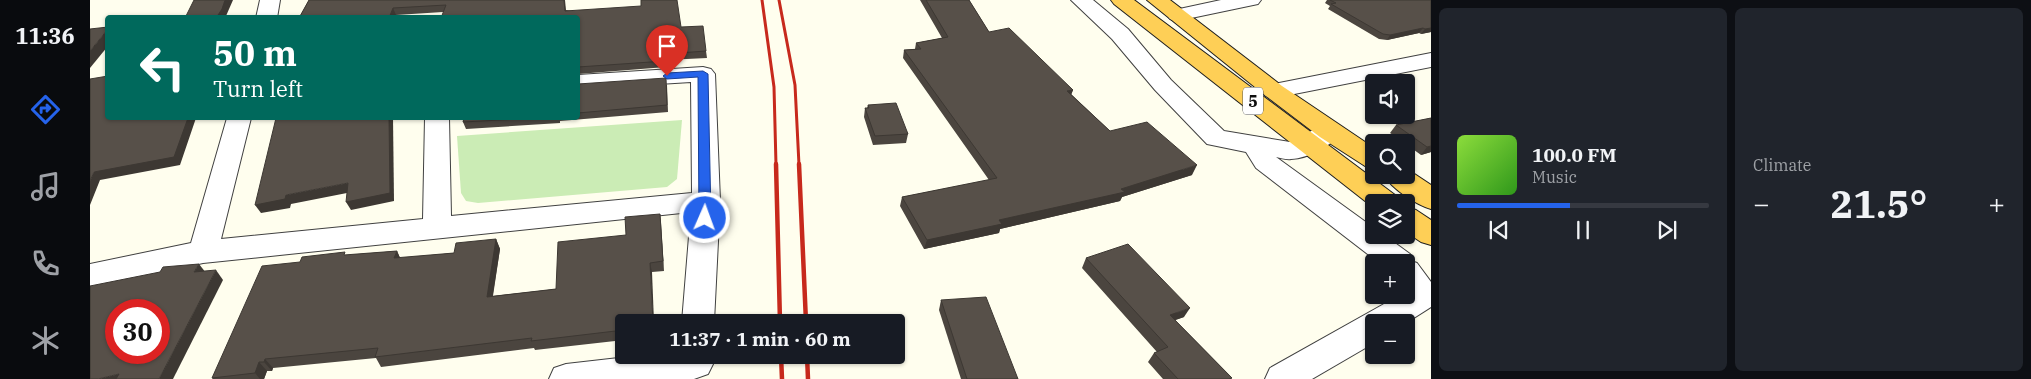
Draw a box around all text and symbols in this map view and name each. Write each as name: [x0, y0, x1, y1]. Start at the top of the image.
text: 11:36: [15, 21, 75, 50]
pin: [646, 25, 688, 76]
text: 50 m: [213, 30, 297, 76]
icon: arrive: [653, 32, 681, 60]
icon: left: [130, 35, 195, 100]
text: Turn left: [213, 74, 303, 103]
map controls: [1365, 74, 1415, 364]
button: sound: [1365, 74, 1415, 124]
road number: 5: [1243, 88, 1263, 114]
icon: directions: [28, 92, 63, 127]
button: search: [1365, 134, 1415, 184]
text: 100.0 FM: [1532, 143, 1617, 167]
text: Climate: [1753, 155, 1811, 175]
text: Music: [1532, 167, 1577, 187]
icon: music: [28, 169, 63, 204]
text: 21.5°: [1831, 179, 1927, 228]
text: −: [1753, 185, 1770, 222]
text: +: [1988, 185, 2005, 222]
position arrow: [678, 191, 730, 243]
button: layers: [1365, 194, 1415, 244]
icon: previous: [1485, 216, 1513, 244]
icon: pause: [1569, 216, 1597, 244]
icon: next: [1653, 216, 1681, 244]
icon: phone: [28, 246, 63, 281]
button: +: [1365, 254, 1415, 304]
speed limit sign: 30: [105, 299, 170, 364]
button: −: [1365, 314, 1415, 364]
icon: climate: [28, 323, 63, 358]
text: 11:37 · 1 min · 60 m: [669, 327, 851, 351]

